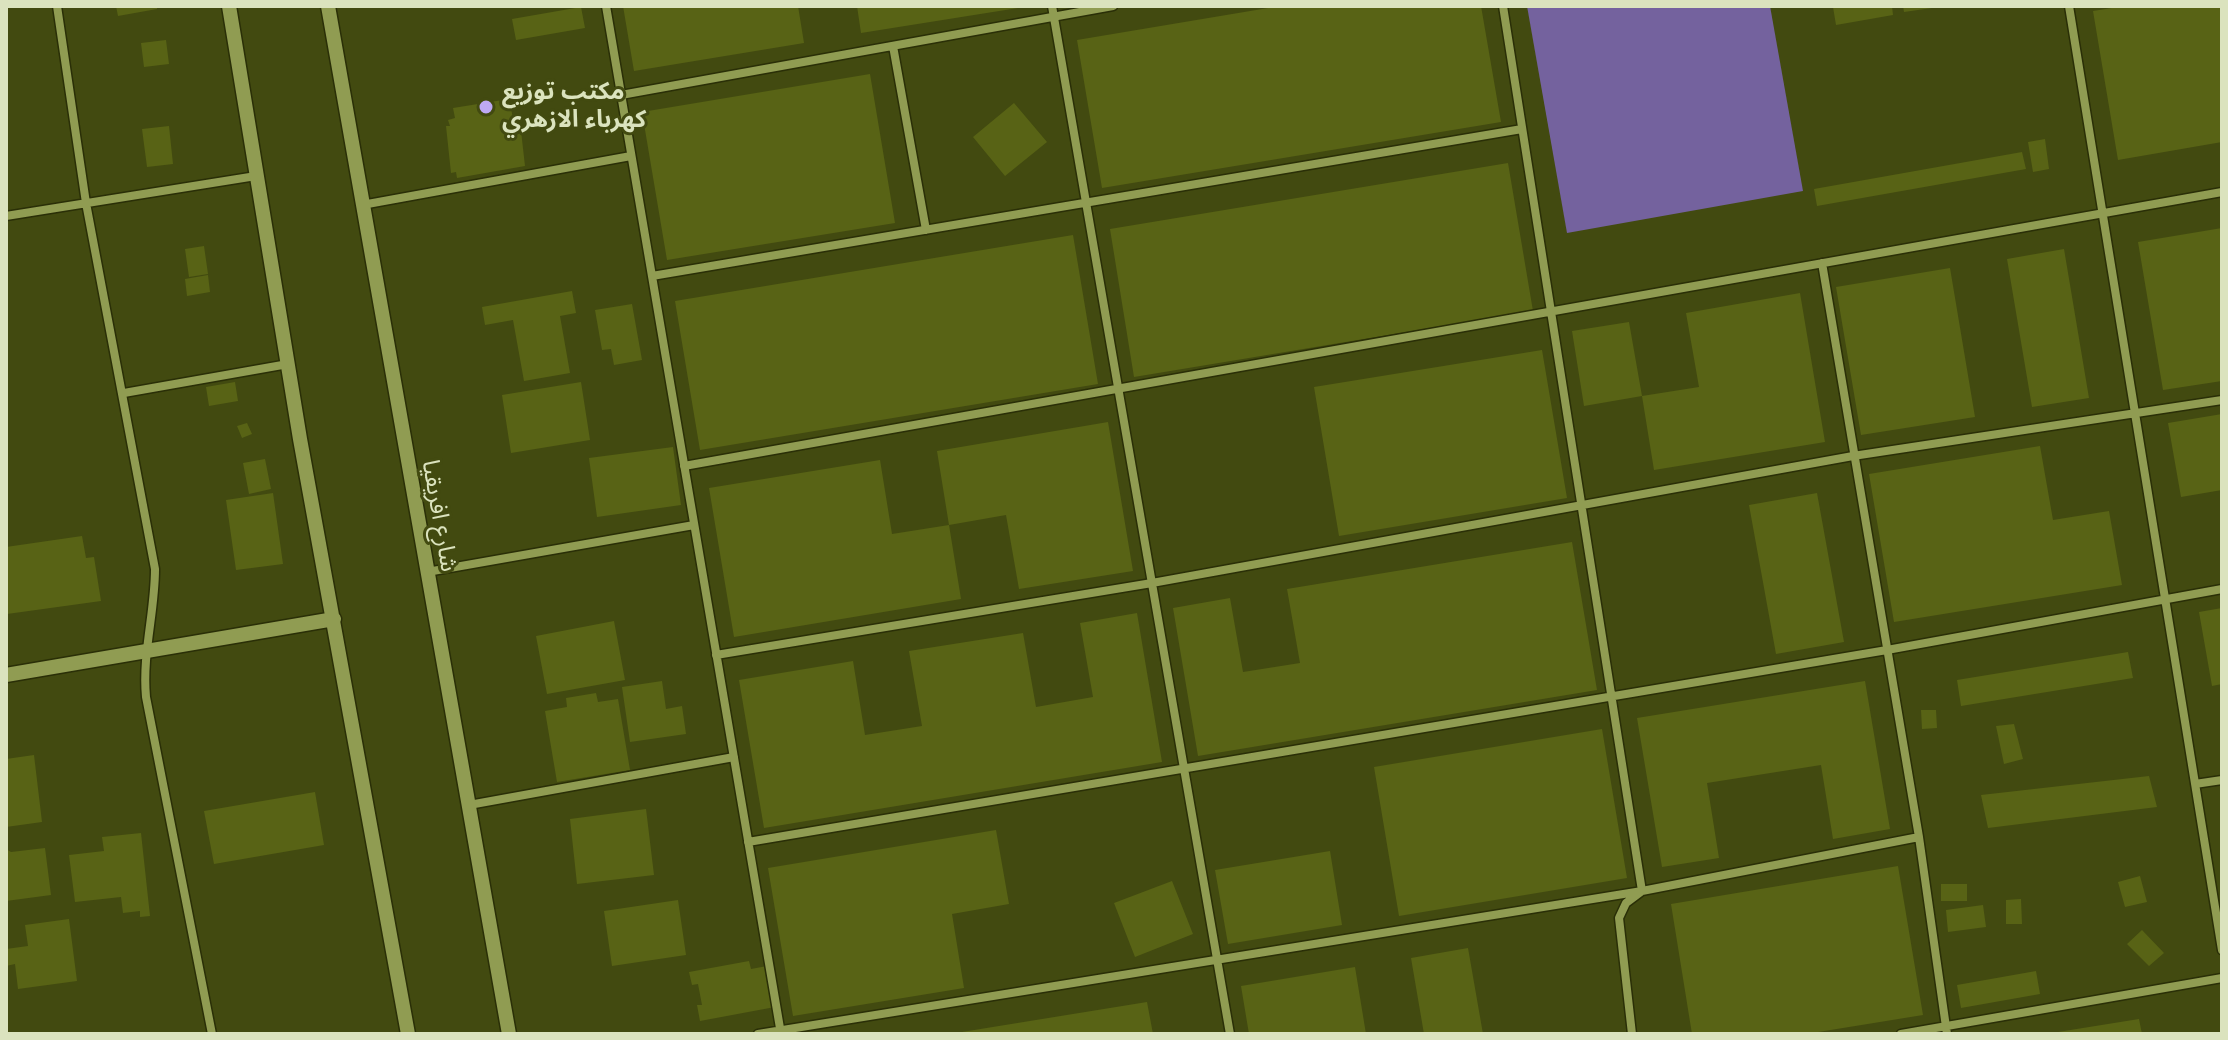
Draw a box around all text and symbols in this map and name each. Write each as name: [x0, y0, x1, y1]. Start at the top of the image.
place label: مكتب توزيع كهرباء الازهري: [502, 79, 646, 135]
marker: مكتب توزيع كهرباء الازهري: [477, 98, 495, 116]
street label: شارع افريقيا: [414, 458, 462, 574]

